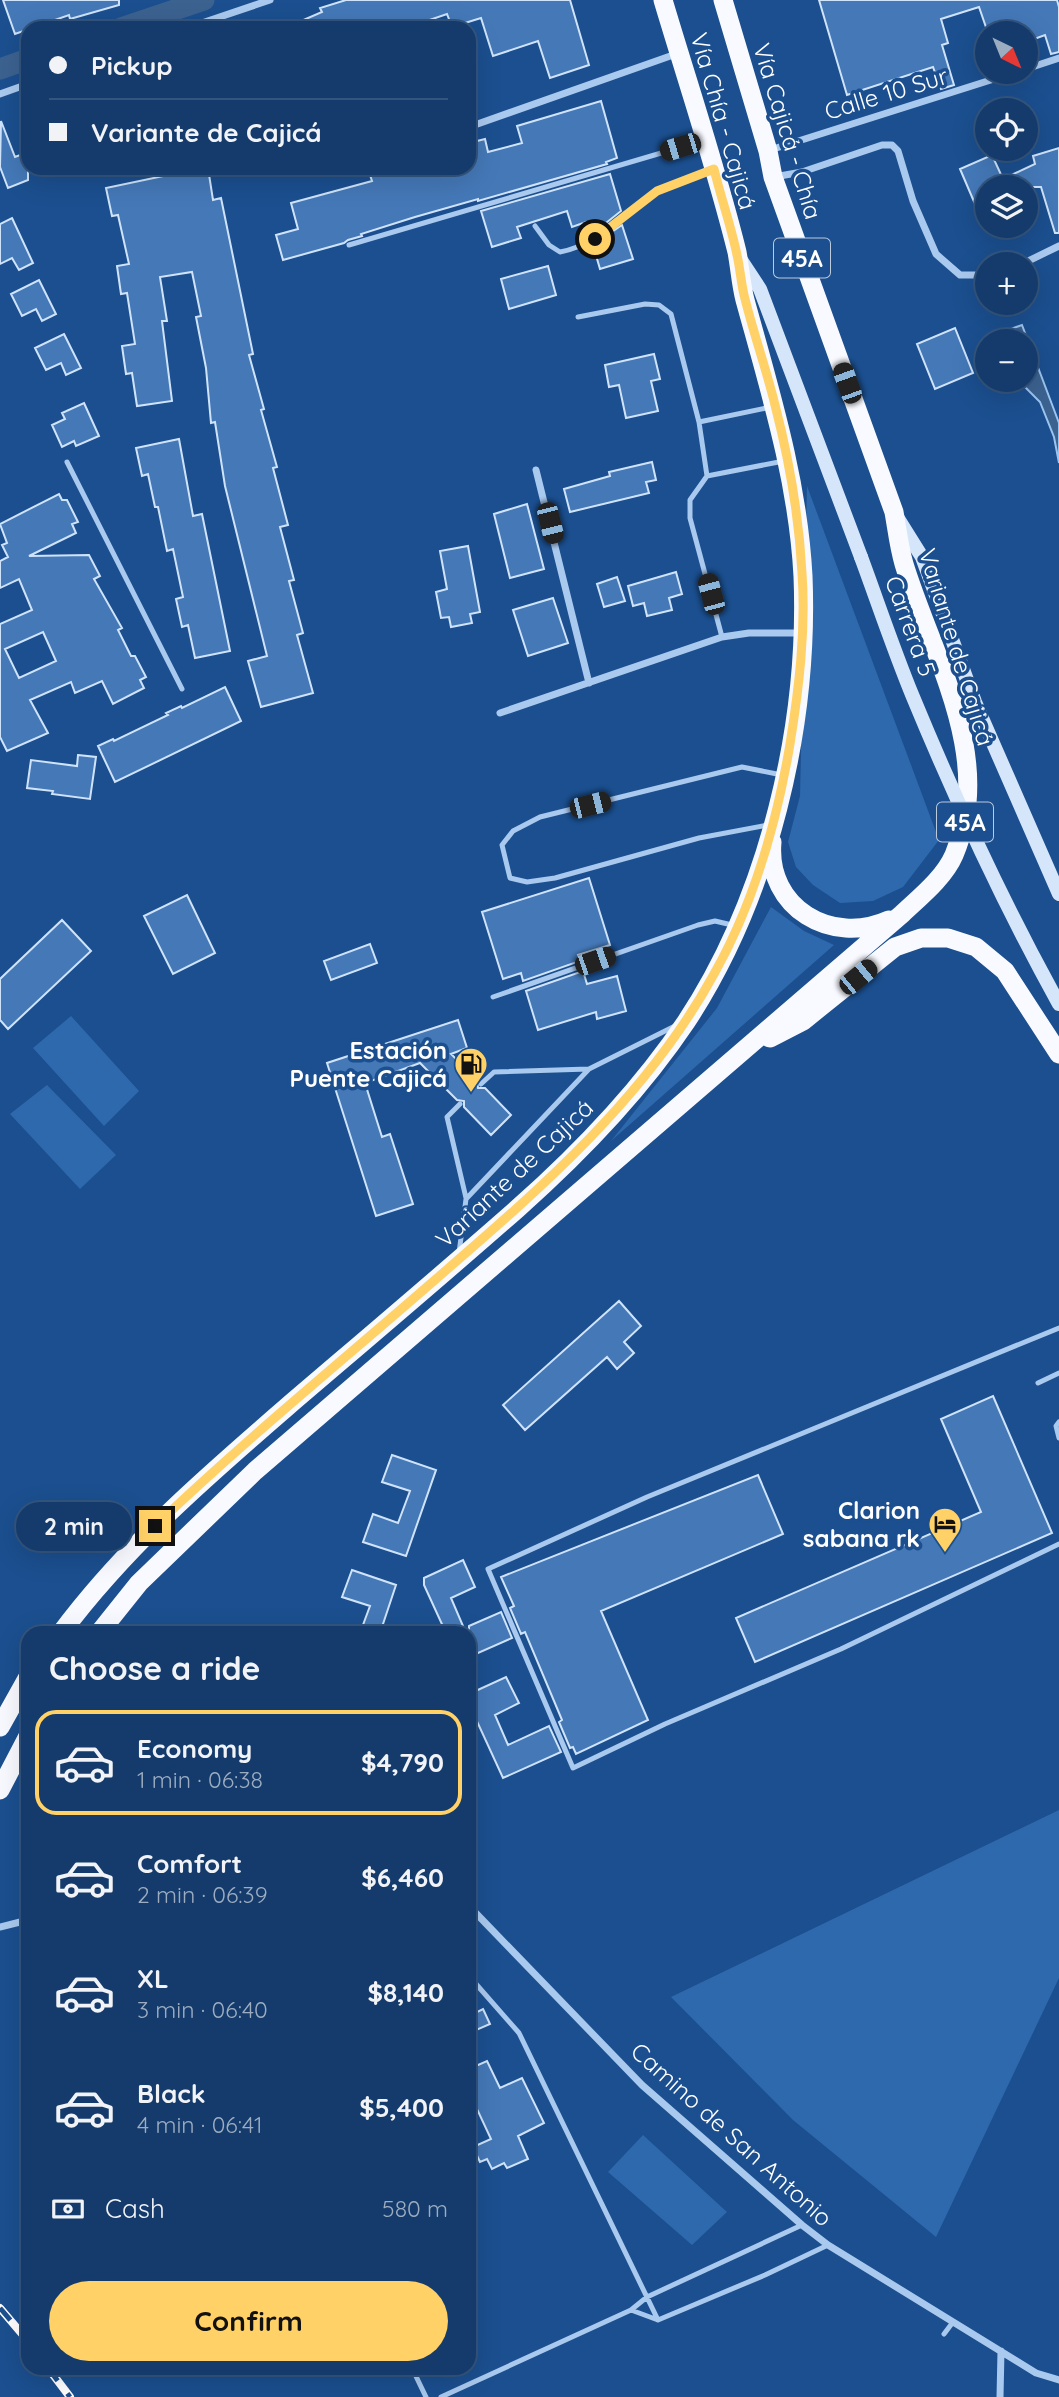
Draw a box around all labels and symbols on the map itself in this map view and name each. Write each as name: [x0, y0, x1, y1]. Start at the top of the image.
north arrow: [975, 21, 1038, 84]
street label: Vía Chía - Cajicá: [684, 29, 764, 213]
street label: Vía Cajicá - Chía: [747, 39, 829, 223]
street label: Calle 10 Sur: [821, 60, 951, 126]
car: [657, 131, 704, 163]
route start: [579, 223, 611, 255]
road number: 45A: [774, 238, 830, 278]
car: [830, 360, 865, 406]
car: [535, 500, 566, 546]
street label: Variante de Cajicá: [913, 545, 1001, 749]
car: [696, 571, 727, 617]
street label: Carrera 5: [879, 572, 943, 680]
car: [568, 790, 613, 820]
road number: 45A: [937, 802, 993, 842]
car: [572, 944, 619, 978]
car: [836, 956, 881, 998]
place label: Estación Puente Cajicá: [290, 1035, 447, 1093]
fuel station icon: Estación Puente Cajicá: [452, 1045, 490, 1094]
street label: Variante de Cajicá: [429, 1092, 599, 1254]
place label: Clarion sabana rk: [803, 1495, 920, 1553]
callout: 2 min: [15, 1502, 130, 1550]
hotel icon: Clarion sabana rk: [926, 1505, 964, 1554]
route end: [139, 1510, 171, 1542]
street label: Camino de San Antonio: [625, 2036, 839, 2232]

